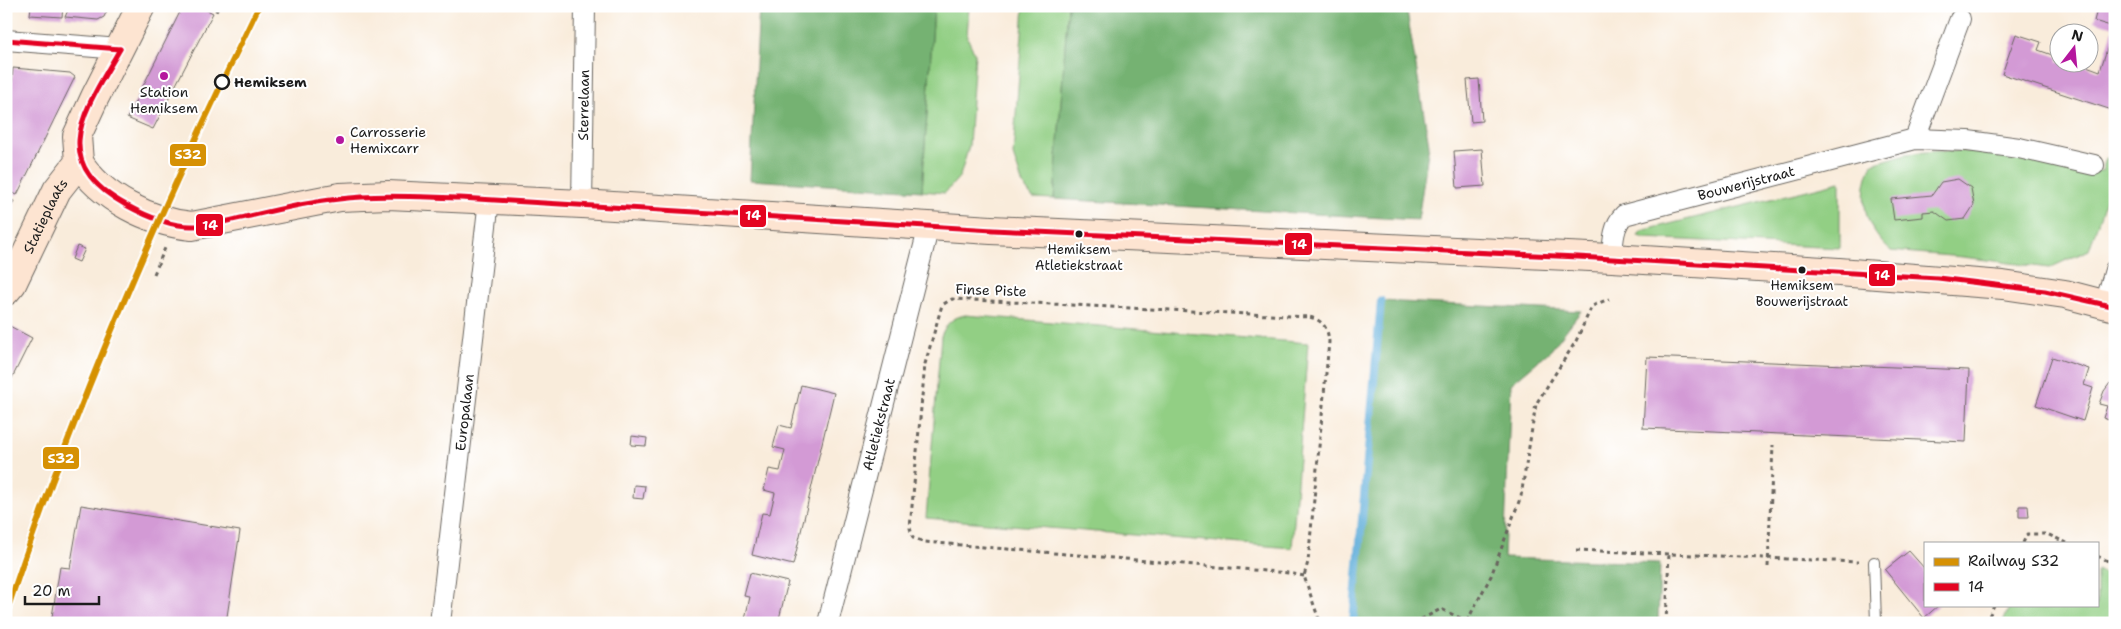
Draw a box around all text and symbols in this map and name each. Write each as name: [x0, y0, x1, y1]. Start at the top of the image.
north arrow: [2048, 22, 2098, 72]
text: N: [2070, 25, 2085, 46]
street label: Sterrelaan: [574, 69, 593, 141]
marker: Station Hemiksem: [158, 70, 170, 82]
place label: Hemiksem: [234, 73, 307, 91]
marker: Hemiksem: [214, 74, 230, 90]
place label: Station Hemiksem: [130, 83, 198, 117]
place label: Carrosserie Hemixcarr: [350, 123, 426, 157]
marker: Carrosserie Hemixcarr: [334, 134, 346, 146]
line badge: S32: [169, 143, 207, 167]
text: S32: [175, 145, 202, 163]
street label: Bouwerijstraat: [1696, 162, 1797, 204]
street label: Statieplaats: [19, 175, 72, 256]
line badge: 14: [739, 204, 767, 228]
text: 14: [745, 206, 761, 224]
line badge: 14: [195, 213, 224, 237]
text: 14: [202, 216, 218, 234]
marker: Hemiksem Atletiekstraat: [1074, 229, 1084, 239]
line badge: 14: [1284, 232, 1313, 256]
text: 14: [1291, 235, 1307, 253]
place label: Hemiksem Atletiekstraat: [1035, 241, 1123, 274]
line badge: 14: [1868, 263, 1896, 287]
marker: Hemiksem Bouwerijstraat: [1797, 265, 1807, 275]
text: 14: [1874, 266, 1890, 284]
place label: Hemiksem Bouwerijstraat: [1756, 277, 1849, 310]
street label: Finse Piste: [955, 280, 1027, 300]
street label: Europalaan: [451, 373, 478, 452]
street label: Atletiekstraat: [858, 376, 899, 473]
line badge: S32: [42, 446, 80, 470]
text: S32: [48, 449, 75, 467]
legend: [1924, 542, 2098, 606]
text: Railway S32: [1968, 551, 2059, 571]
scale bar: [25, 574, 99, 606]
text: 14: [1968, 577, 1984, 597]
text: 20 m: [32, 581, 71, 601]

